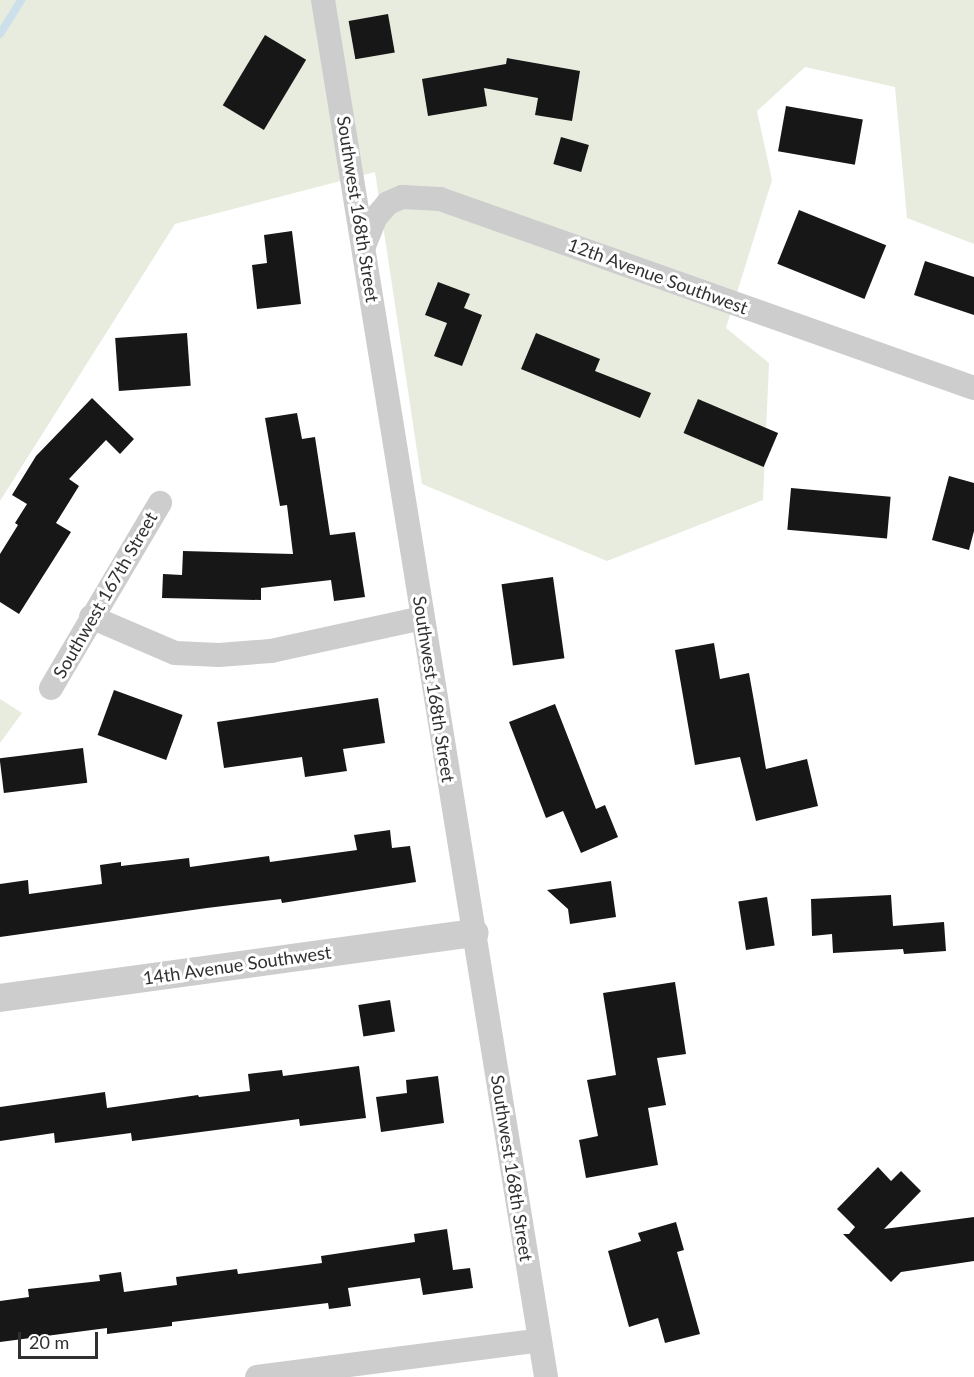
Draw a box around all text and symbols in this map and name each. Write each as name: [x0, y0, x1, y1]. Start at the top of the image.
street label: Southwest 168th Street: [333, 114, 383, 304]
street label: 12th Avenue Southwest: [565, 233, 751, 319]
street label: Southwest 167th Street: [48, 508, 162, 682]
street label: Southwest 168th Street: [409, 594, 459, 784]
street label: 14th Avenue Southwest: [141, 941, 333, 989]
street label: Southwest 168th Street: [487, 1073, 537, 1263]
scale bar: [21, 1320, 100, 1358]
text: 20 m: [29, 1331, 69, 1353]

